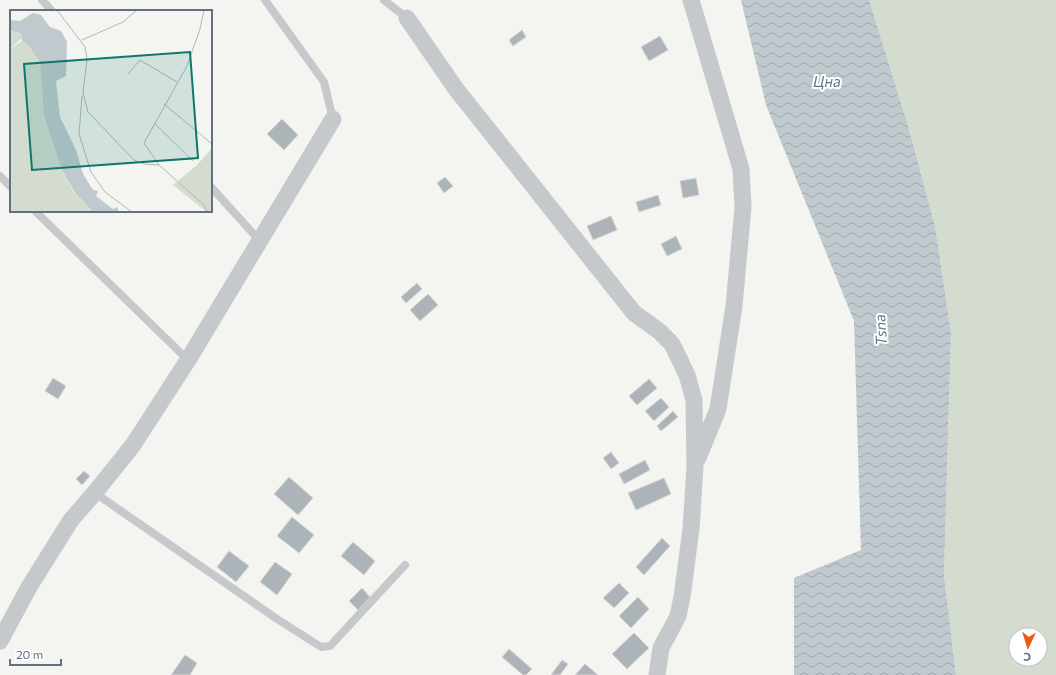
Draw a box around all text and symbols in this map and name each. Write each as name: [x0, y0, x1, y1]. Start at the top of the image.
inset map: [10, 10, 212, 212]
water label: Цна: [813, 72, 841, 90]
water label: Tsna: [870, 314, 890, 346]
north arrow: [1008, 627, 1048, 667]
scale bar: [10, 641, 61, 667]
text: 20 m: [16, 647, 43, 661]
text: С: [1023, 651, 1031, 664]

